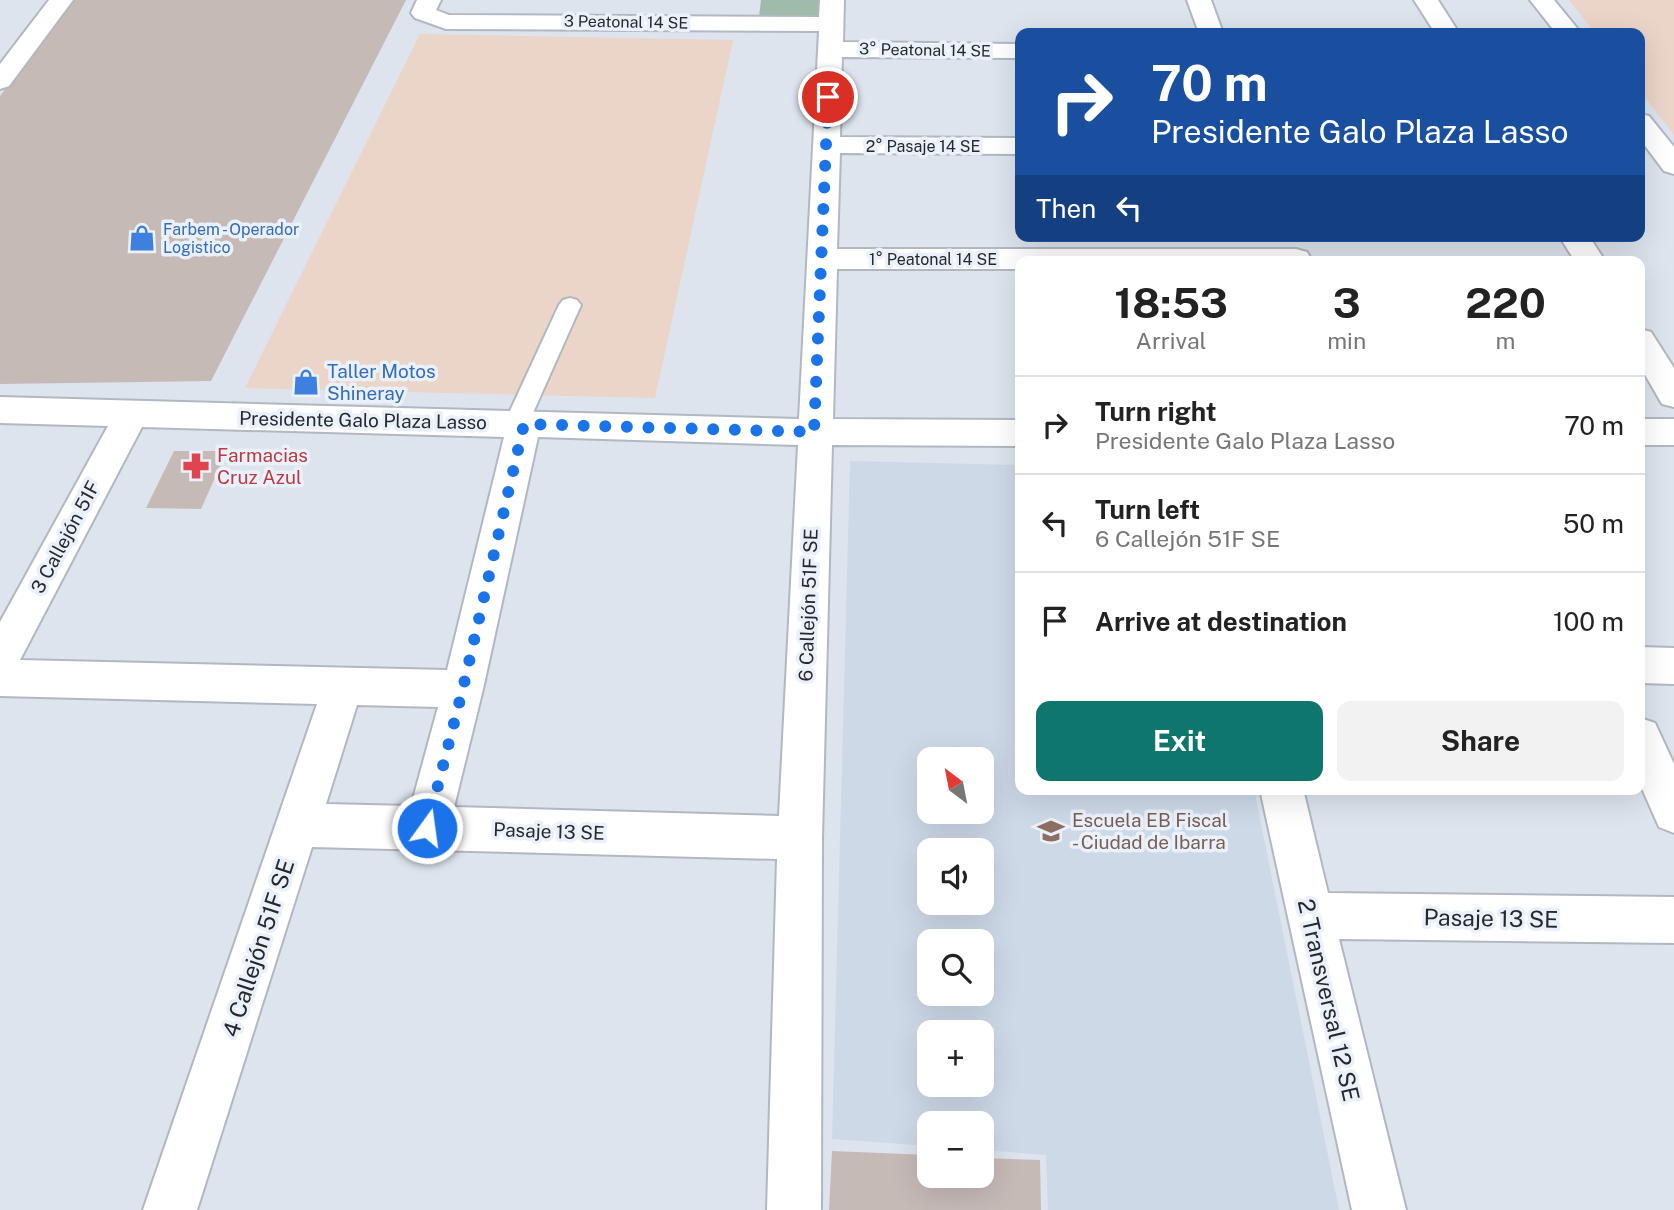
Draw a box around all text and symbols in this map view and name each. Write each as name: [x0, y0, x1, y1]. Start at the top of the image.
street label: 3 Peatonal 14 SE: [564, 11, 688, 33]
street label: 3° Peatonal 14 SE: [859, 39, 991, 61]
text: 70 m: [1151, 54, 1268, 112]
icon: right: [1036, 56, 1127, 147]
pin: [798, 67, 858, 127]
icon: arrive: [809, 78, 847, 116]
text: Presidente Galo Plaza Lasso: [1151, 113, 1569, 150]
street label: 2° Pasaje 14 SE: [866, 137, 980, 156]
icon: left: [1110, 189, 1148, 227]
text: Then: [1036, 193, 1096, 224]
place label: Farbem - Operador Logistico: [163, 220, 299, 257]
shop icon: Farbem - Operador Logistico: [127, 223, 157, 253]
street label: 1° Peatonal 14 SE: [869, 250, 997, 269]
text: 18:53: [1114, 278, 1228, 327]
text: 3: [1333, 278, 1361, 327]
text: 220: [1465, 278, 1546, 327]
text: Arrival: [1136, 327, 1207, 354]
text: min: [1327, 327, 1366, 354]
text: m: [1496, 327, 1516, 354]
place label: Taller Motos Shineray: [327, 360, 436, 404]
shop icon: Taller Motos Shineray: [291, 367, 321, 397]
text: Turn right: [1095, 396, 1217, 427]
icon: right: [1036, 406, 1074, 444]
street label: Presidente Galo Plaza Lasso: [239, 407, 487, 433]
text: 70 m: [1564, 410, 1624, 441]
text: Presidente Galo Plaza Lasso: [1095, 427, 1395, 454]
place label: Farmacias Cruz Azul: [217, 444, 308, 488]
pharmacy icon: Farmacias Cruz Azul: [181, 451, 211, 481]
street label: 3 Callejón 51F: [26, 477, 104, 597]
text: Turn left: [1095, 494, 1200, 525]
icon: left: [1036, 504, 1074, 542]
text: 50 m: [1563, 508, 1624, 539]
text: 6 Callejón 51F SE: [1095, 525, 1280, 552]
street label: 6 Callejón 51F SE: [794, 528, 822, 682]
icon: arrive: [1036, 602, 1074, 640]
text: Arrive at destination: [1095, 606, 1347, 637]
text: 100 m: [1553, 606, 1624, 637]
button: Exit: [1036, 701, 1323, 781]
button: Share: [1337, 701, 1624, 781]
north arrow: [917, 747, 994, 824]
map controls: [917, 747, 994, 1188]
position arrow: [390, 791, 464, 865]
place label: Escuela EB Fiscal - Ciudad de Ibarra: [1072, 809, 1227, 853]
school or university icon: Escuela EB Fiscal - Ciudad de Ibarra: [1036, 816, 1066, 846]
street label: Pasaje 13 SE: [493, 818, 605, 844]
button: sound: [917, 838, 994, 915]
street label: 4 Callejón 51F SE: [217, 856, 299, 1040]
street label: 2 Transversal 12 SE: [1293, 896, 1365, 1104]
street label: Pasaje 13 SE: [1423, 903, 1559, 933]
button: search: [917, 929, 994, 1006]
button: +: [917, 1020, 994, 1097]
button: −: [917, 1111, 994, 1188]

